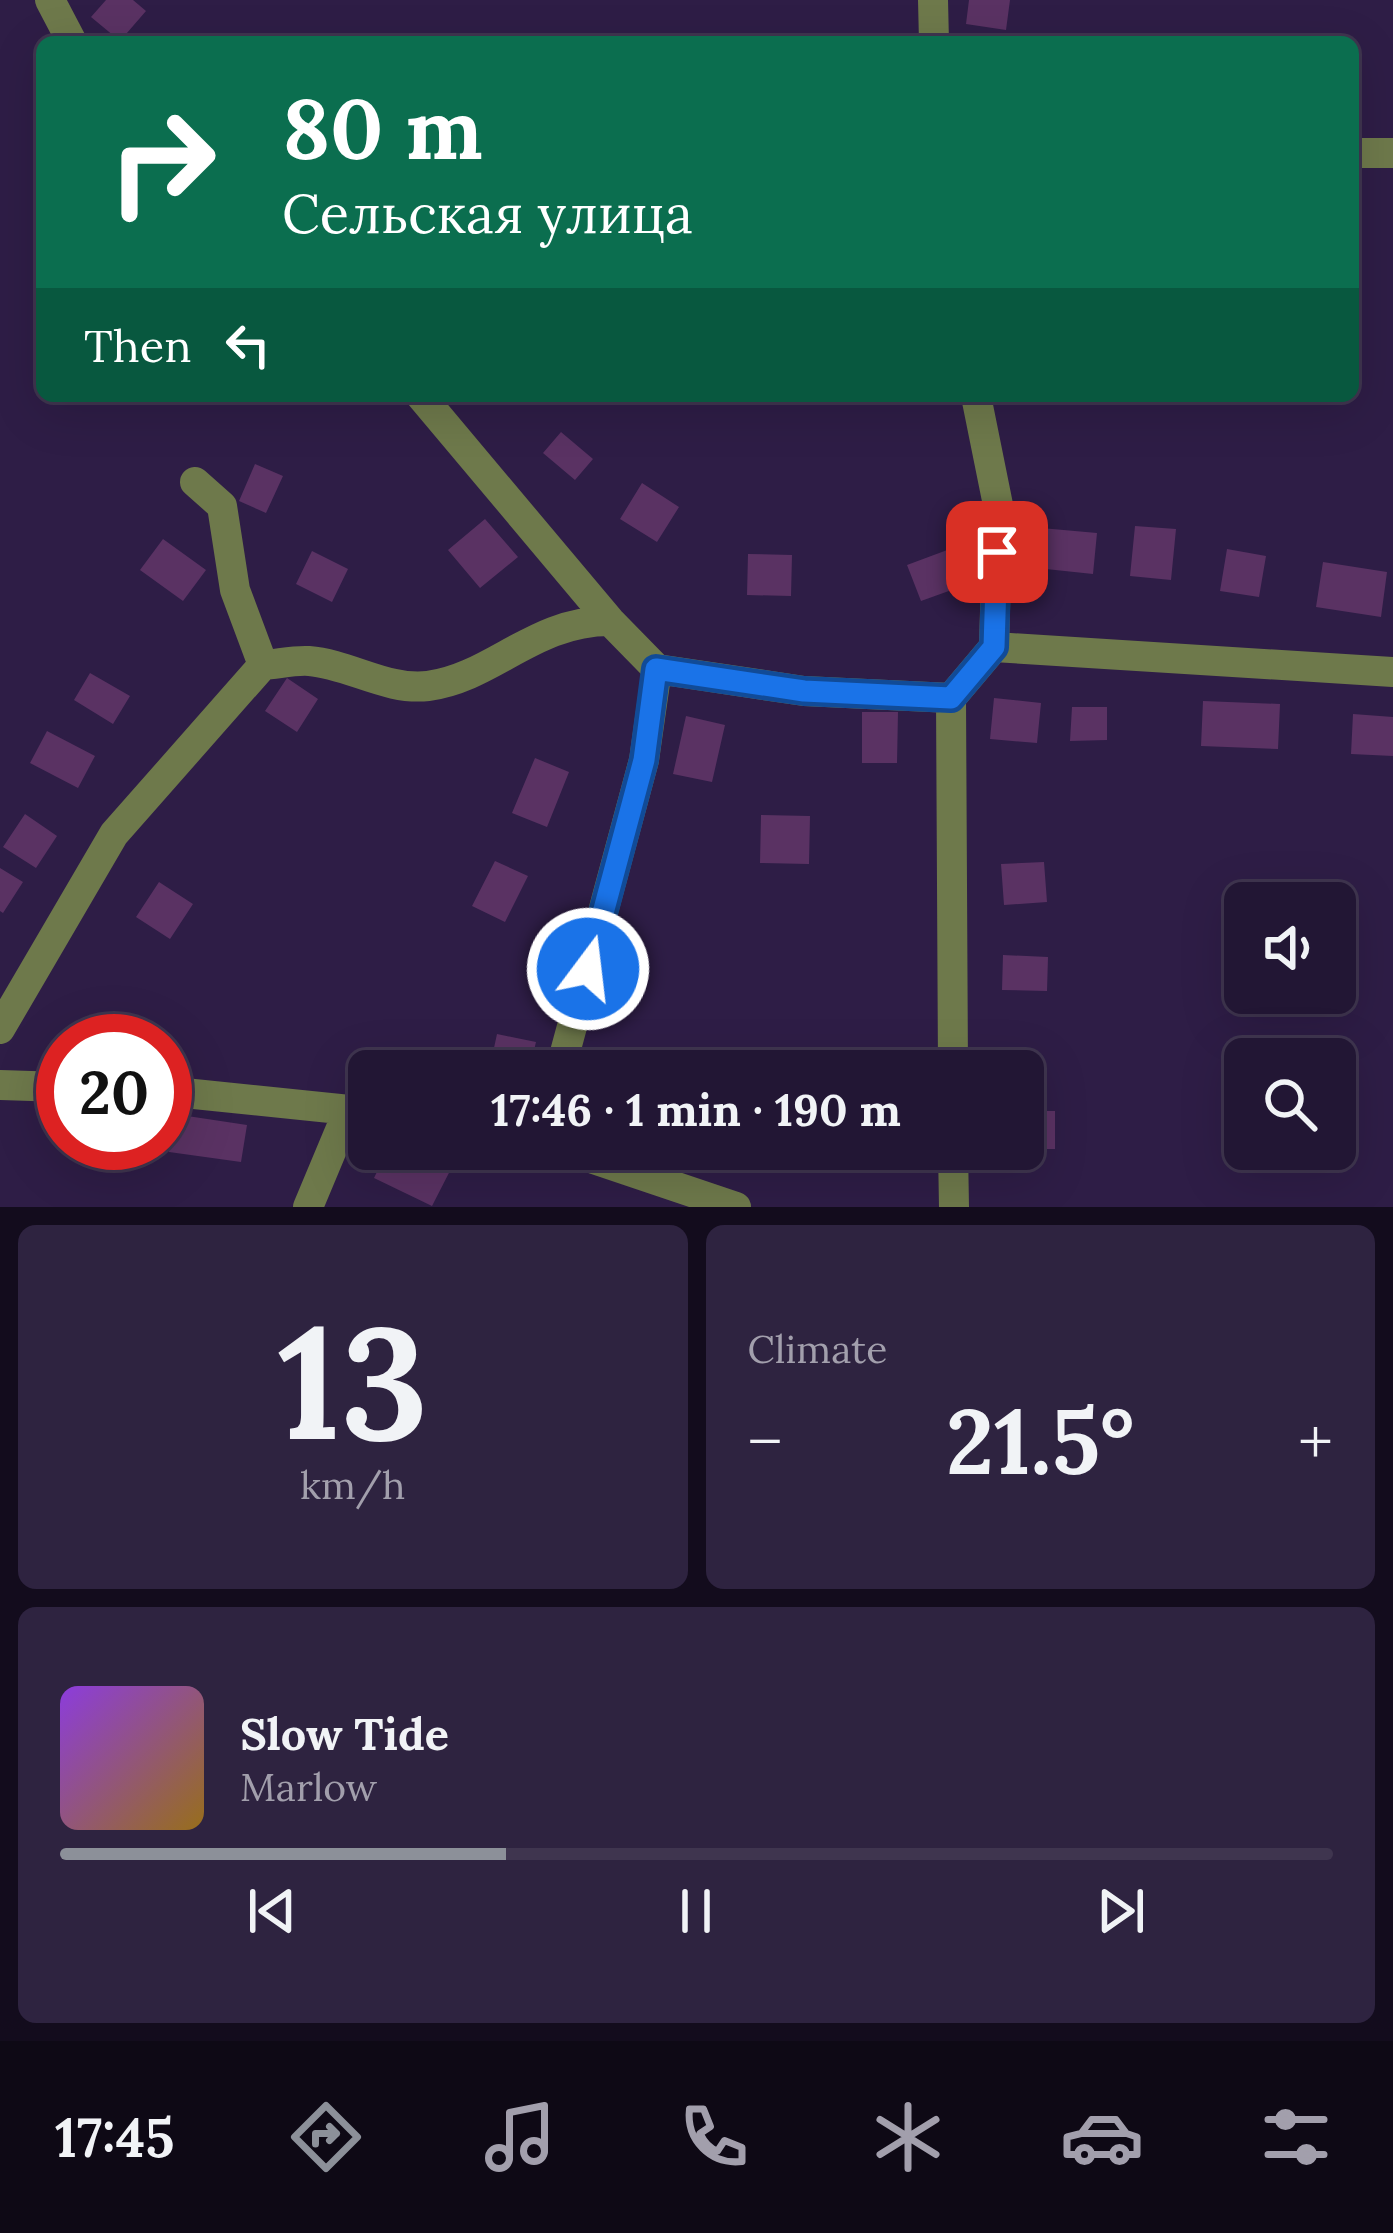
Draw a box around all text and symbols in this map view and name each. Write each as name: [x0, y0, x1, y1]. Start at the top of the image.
text: 80 m: [282, 74, 483, 182]
icon: right: [84, 84, 240, 240]
text: Сельская улица: [282, 179, 693, 248]
icon: left: [215, 312, 281, 378]
text: Then: [84, 317, 191, 374]
pin: [946, 501, 1048, 603]
icon: arrive: [964, 519, 1030, 585]
map controls: [1224, 882, 1356, 1170]
button: sound: [1224, 882, 1356, 1014]
position arrow: [525, 906, 651, 1032]
speed limit sign: 20: [36, 1014, 192, 1170]
button: search: [1224, 1038, 1356, 1170]
text: 17:46 · 1 min · 190 m: [491, 1081, 901, 1138]
text: 13: [277, 1282, 428, 1482]
text: Climate: [748, 1324, 887, 1374]
text: 21.5°: [946, 1383, 1134, 1499]
text: −: [748, 1399, 782, 1483]
text: +: [1298, 1399, 1333, 1483]
text: km/h: [300, 1460, 405, 1510]
text: Slow Tide: [240, 1705, 449, 1762]
text: Marlow: [240, 1762, 377, 1812]
icon: previous: [239, 1878, 305, 1944]
icon: pause: [663, 1878, 729, 1944]
icon: next: [1088, 1878, 1154, 1944]
icon: directions: [284, 2095, 368, 2179]
icon: music: [478, 2095, 562, 2179]
icon: phone: [672, 2095, 756, 2179]
icon: climate: [866, 2095, 950, 2179]
icon: car: [1060, 2095, 1144, 2179]
icon: filters: [1254, 2095, 1338, 2179]
text: 17:45: [55, 2103, 174, 2172]

